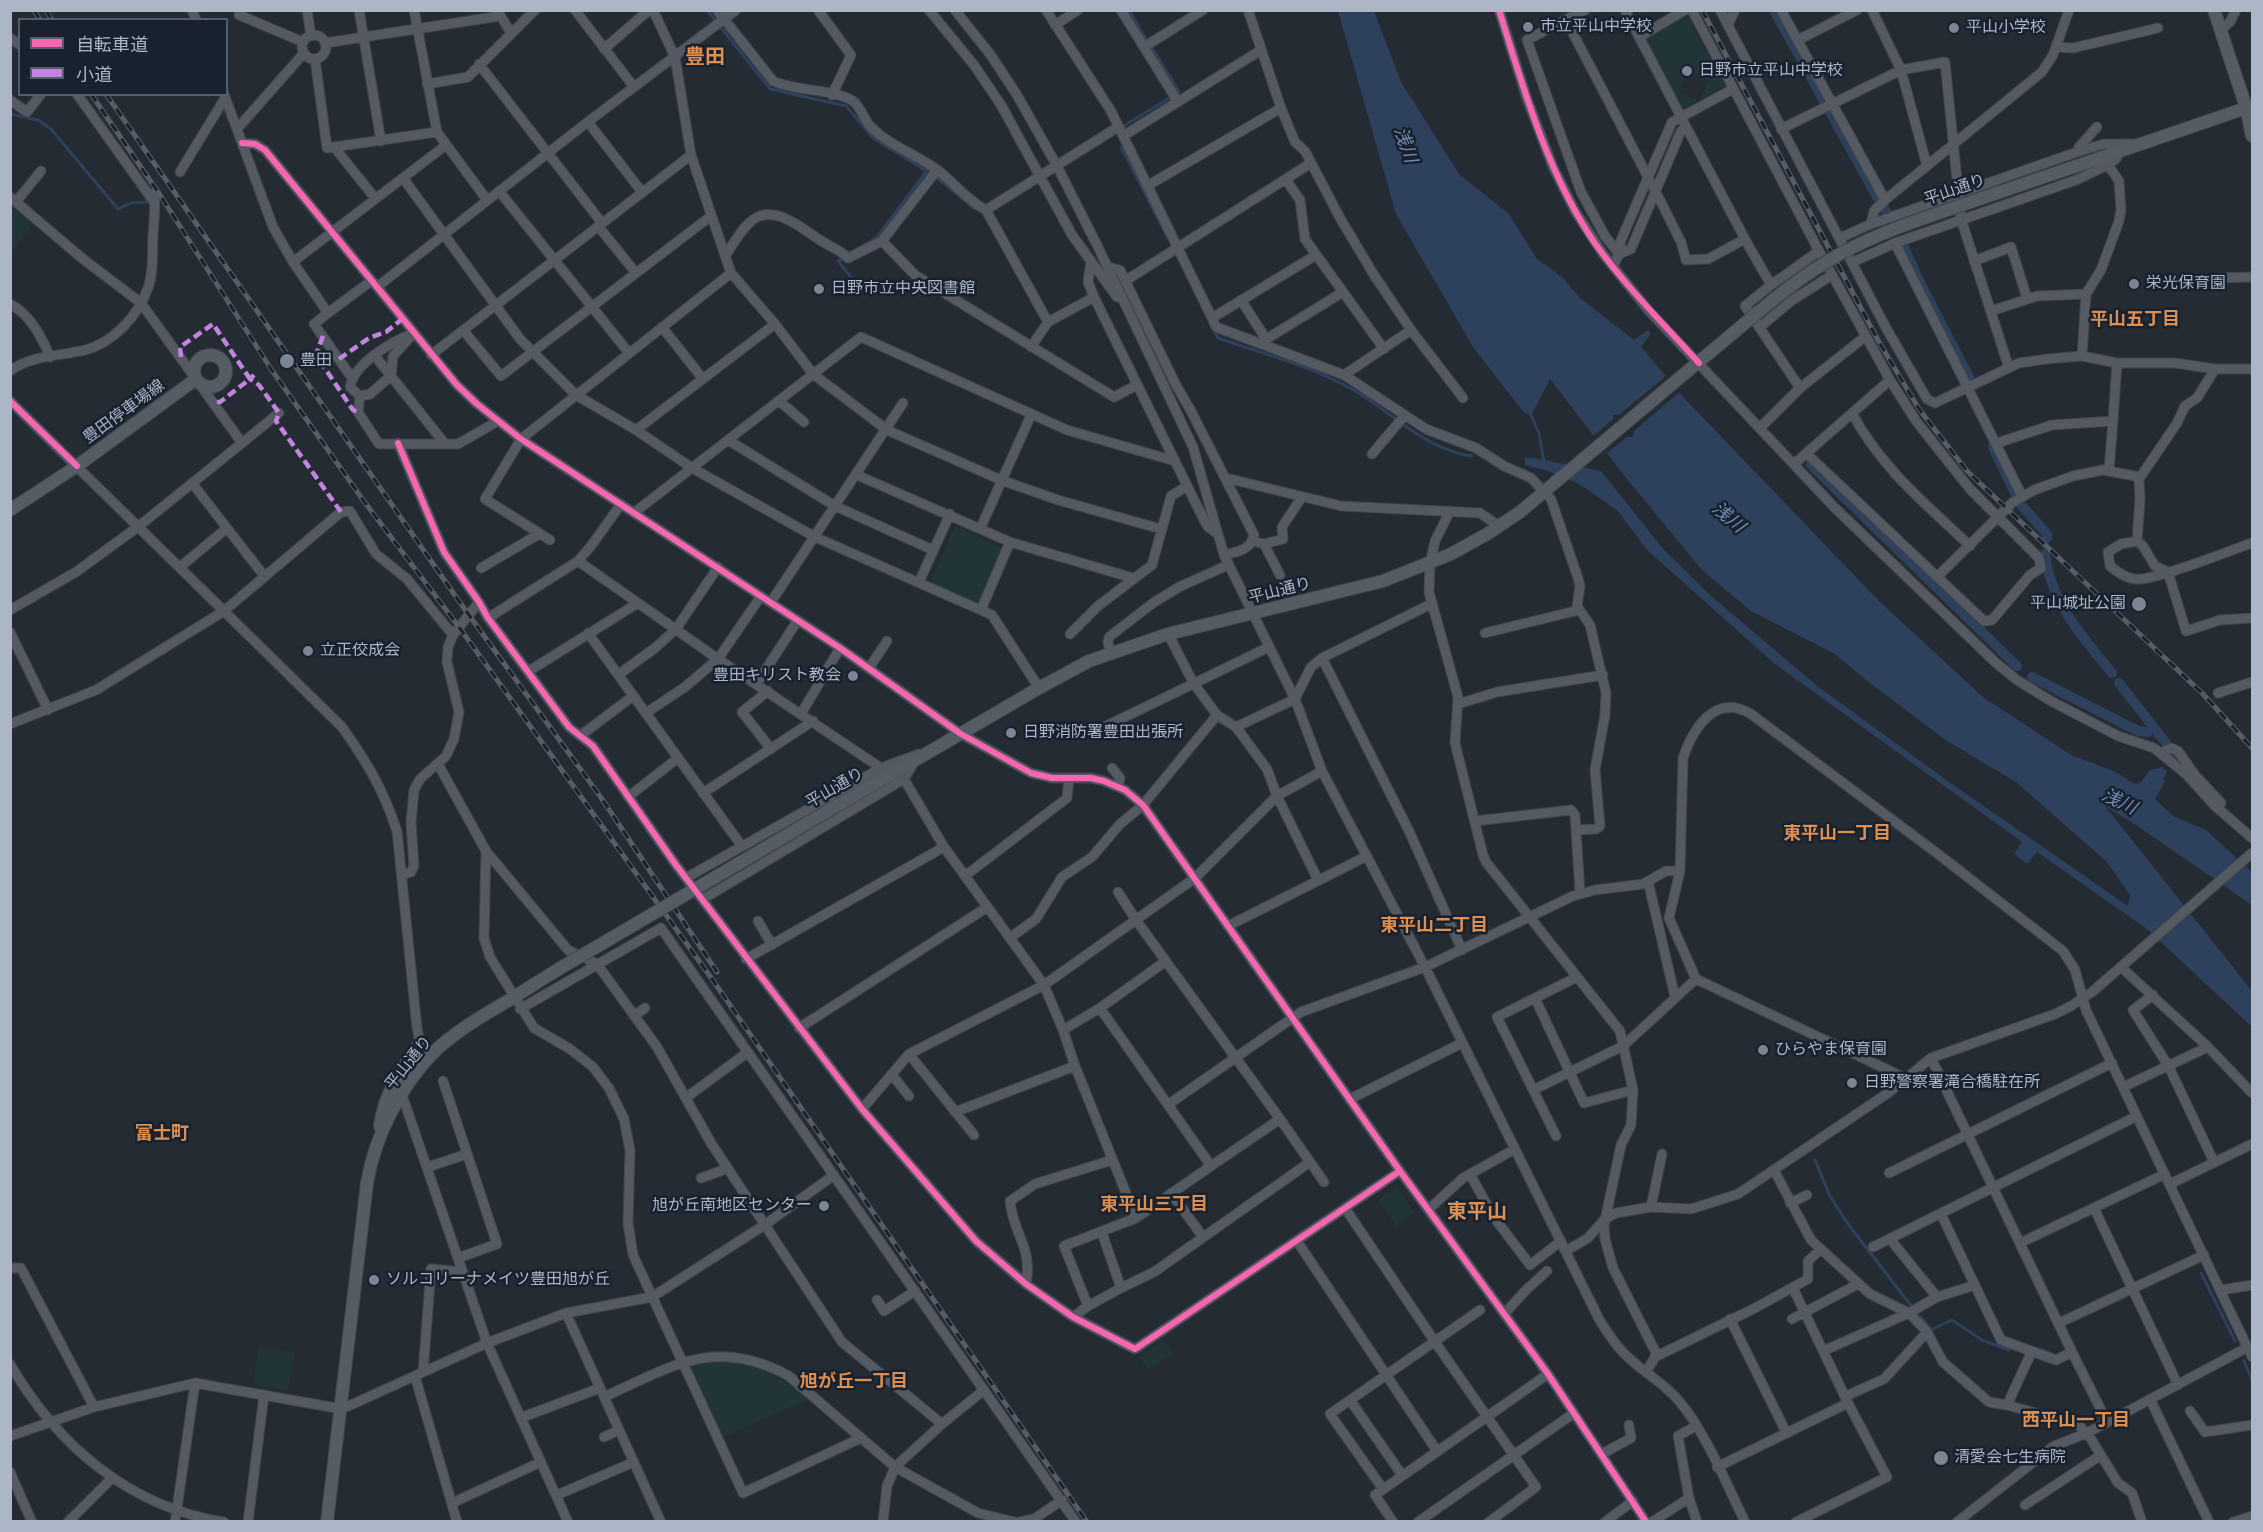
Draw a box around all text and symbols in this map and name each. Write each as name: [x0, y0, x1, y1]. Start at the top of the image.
place label: 市立平山中学校: [1540, 17, 1652, 37]
legend: [18, 18, 228, 96]
place label: 平山小学校: [1966, 18, 2046, 38]
marker: 市立平山中学校: [1521, 20, 1535, 34]
marker: 平山小学校: [1947, 21, 1961, 35]
text: 自転車道: [76, 32, 148, 56]
district label: 豊田: [685, 45, 725, 69]
place label: 日野市立平山中学校: [1699, 61, 1843, 81]
text: 小道: [76, 62, 112, 86]
marker: 日野市立平山中学校: [1680, 64, 1694, 78]
water label: 浅川: [1389, 124, 1421, 166]
street label: 平山通り: [1922, 171, 1988, 209]
place label: 栄光保育園: [2146, 274, 2226, 294]
marker: 栄光保育園: [2127, 277, 2141, 291]
place label: 日野市立中央図書館: [831, 279, 975, 299]
marker: 日野市立中央図書館: [812, 282, 826, 296]
district label: 平山五丁目: [2090, 309, 2180, 331]
place label: 豊田: [300, 351, 332, 371]
marker: 豊田: [278, 352, 296, 370]
street label: 豊田停車場線: [80, 376, 168, 448]
water label: 浅川: [1707, 498, 1749, 538]
street label: 平山通り: [1247, 574, 1313, 608]
place label: 平山城址公園: [2030, 594, 2126, 614]
marker: 平山城址公園: [2130, 595, 2148, 613]
place label: 立正佼成会: [320, 641, 400, 661]
marker: 立正佼成会: [301, 644, 315, 658]
place label: 豊田キリスト教会: [713, 666, 841, 686]
marker: 豊田キリスト教会: [846, 669, 860, 683]
place label: 日野消防署豊田出張所: [1023, 723, 1183, 743]
marker: 日野消防署豊田出張所: [1004, 726, 1018, 740]
street label: 平山通り: [802, 764, 868, 812]
water label: 浅川: [2098, 784, 2140, 820]
district label: 東平山一丁目: [1783, 823, 1891, 845]
district label: 東平山二丁目: [1380, 915, 1488, 937]
street label: 平山通り: [381, 1032, 437, 1094]
place label: ひらやま保育園: [1775, 1040, 1887, 1060]
marker: ひらやま保育園: [1756, 1043, 1770, 1057]
place label: 日野警察署滝合橋駐在所: [1864, 1073, 2040, 1093]
marker: 日野警察署滝合橋駐在所: [1845, 1076, 1859, 1090]
district label: 富士町: [135, 1123, 189, 1145]
district label: 東平山三丁目: [1100, 1194, 1208, 1216]
place label: 旭が丘南地区センター: [652, 1196, 812, 1216]
marker: 旭が丘南地区センター: [817, 1199, 831, 1213]
district label: 東平山: [1447, 1200, 1507, 1224]
place label: ソルコリーナメイツ豊田旭が丘: [386, 1270, 610, 1290]
marker: ソルコリーナメイツ豊田旭が丘: [367, 1273, 381, 1287]
district label: 旭が丘一丁目: [800, 1371, 908, 1393]
district label: 西平山一丁目: [2022, 1410, 2130, 1432]
place label: 清愛会七生病院: [1954, 1448, 2066, 1468]
marker: 清愛会七生病院: [1932, 1449, 1950, 1467]

